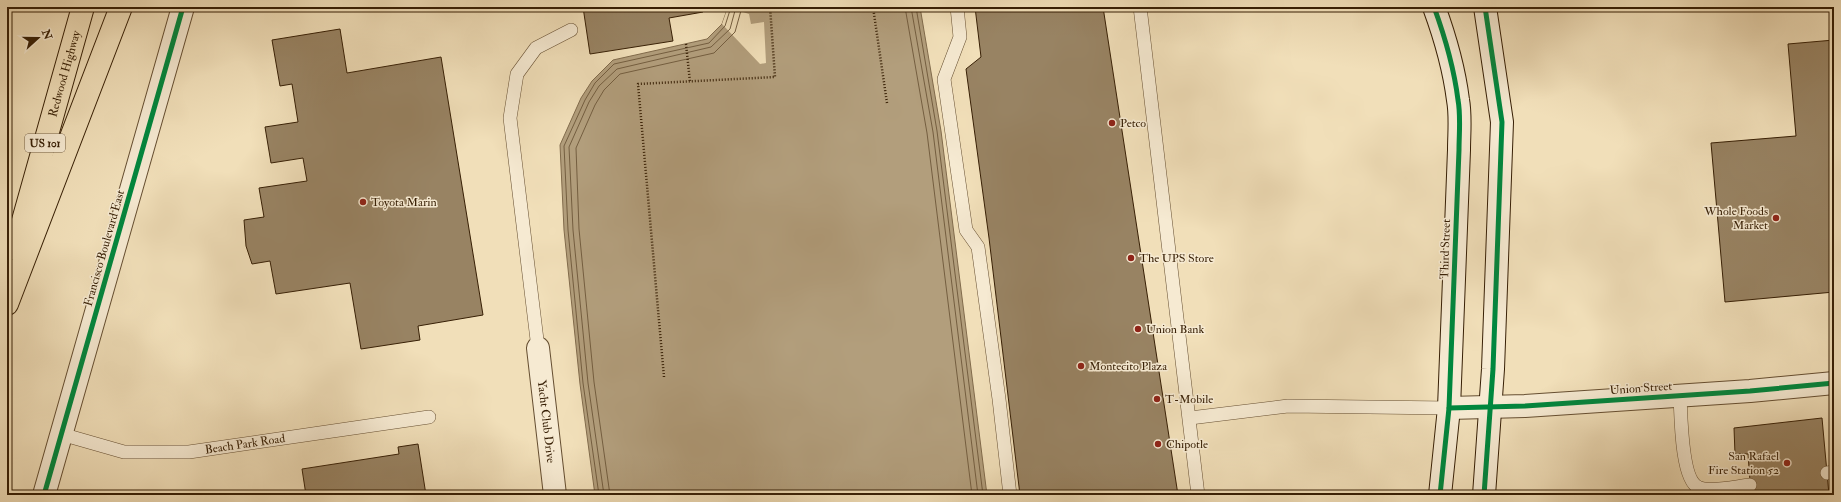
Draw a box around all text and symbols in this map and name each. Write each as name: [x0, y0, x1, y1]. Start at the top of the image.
north arrow: [18, 18, 58, 58]
text: N: [39, 27, 55, 43]
street label: Redwood Highway: [45, 28, 84, 119]
place label: Petco: [1120, 116, 1146, 131]
marker: Petco: [1107, 118, 1117, 128]
road number: US 101: [25, 134, 65, 152]
street label: Francisco Boulevard East: [81, 188, 128, 308]
place label: Toyota Marin: [371, 195, 437, 210]
marker: Toyota Marin: [358, 197, 368, 207]
place label: Whole Foods Market: [1703, 204, 1768, 233]
marker: Whole Foods Market: [1771, 213, 1781, 223]
street label: Third Street: [1437, 219, 1454, 279]
place label: The UPS Store: [1139, 251, 1214, 266]
marker: The UPS Store: [1126, 253, 1136, 263]
place label: Union Bank: [1146, 322, 1205, 337]
marker: Union Bank: [1133, 324, 1143, 334]
place label: Montecito Plaza: [1089, 359, 1168, 374]
marker: Montecito Plaza: [1076, 361, 1086, 371]
street label: Yacht Club Drive: [534, 379, 558, 464]
street label: Union Street: [1609, 379, 1673, 398]
place label: T-Mobile: [1165, 392, 1213, 407]
marker: T-Mobile: [1152, 394, 1162, 404]
street label: Beach Park Road: [204, 431, 286, 458]
place label: Chipotle: [1166, 437, 1208, 452]
marker: Chipotle: [1153, 439, 1163, 449]
place label: San Rafael Fire Station 52: [1708, 449, 1779, 478]
marker: San Rafael Fire Station 52: [1782, 458, 1792, 468]

